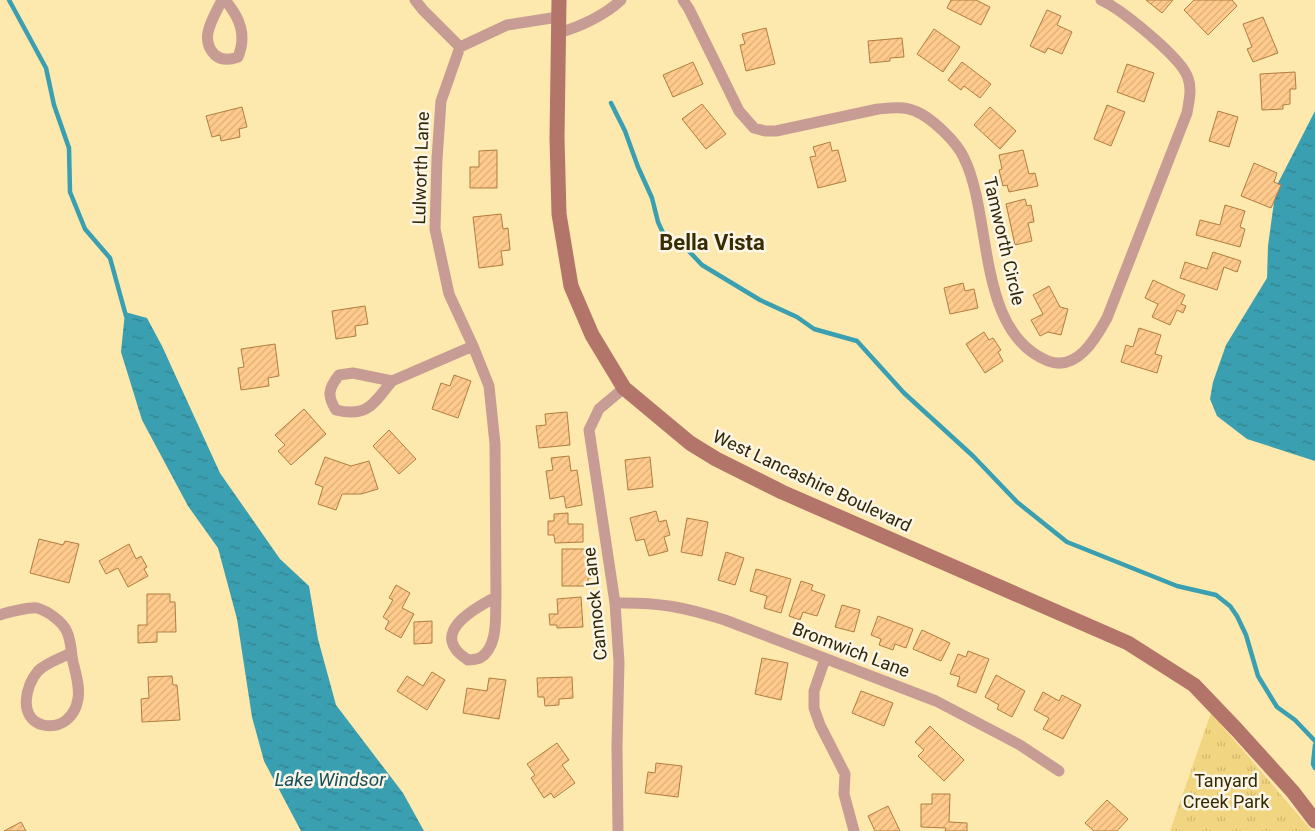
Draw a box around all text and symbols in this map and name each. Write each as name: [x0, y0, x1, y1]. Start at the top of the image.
street label: Lulworth Lane: [408, 111, 433, 225]
street label: Tamworth Circle: [979, 175, 1029, 307]
district label: Bella Vista: [659, 230, 765, 255]
street label: West Lancashire Boulevard: [710, 425, 915, 536]
street label: Cannock Lane: [578, 546, 611, 662]
street label: Bromwich Lane: [790, 618, 913, 682]
water label: Lake Windsor: [274, 768, 386, 791]
park label: Tanyard Creek Park: [1183, 770, 1270, 812]

